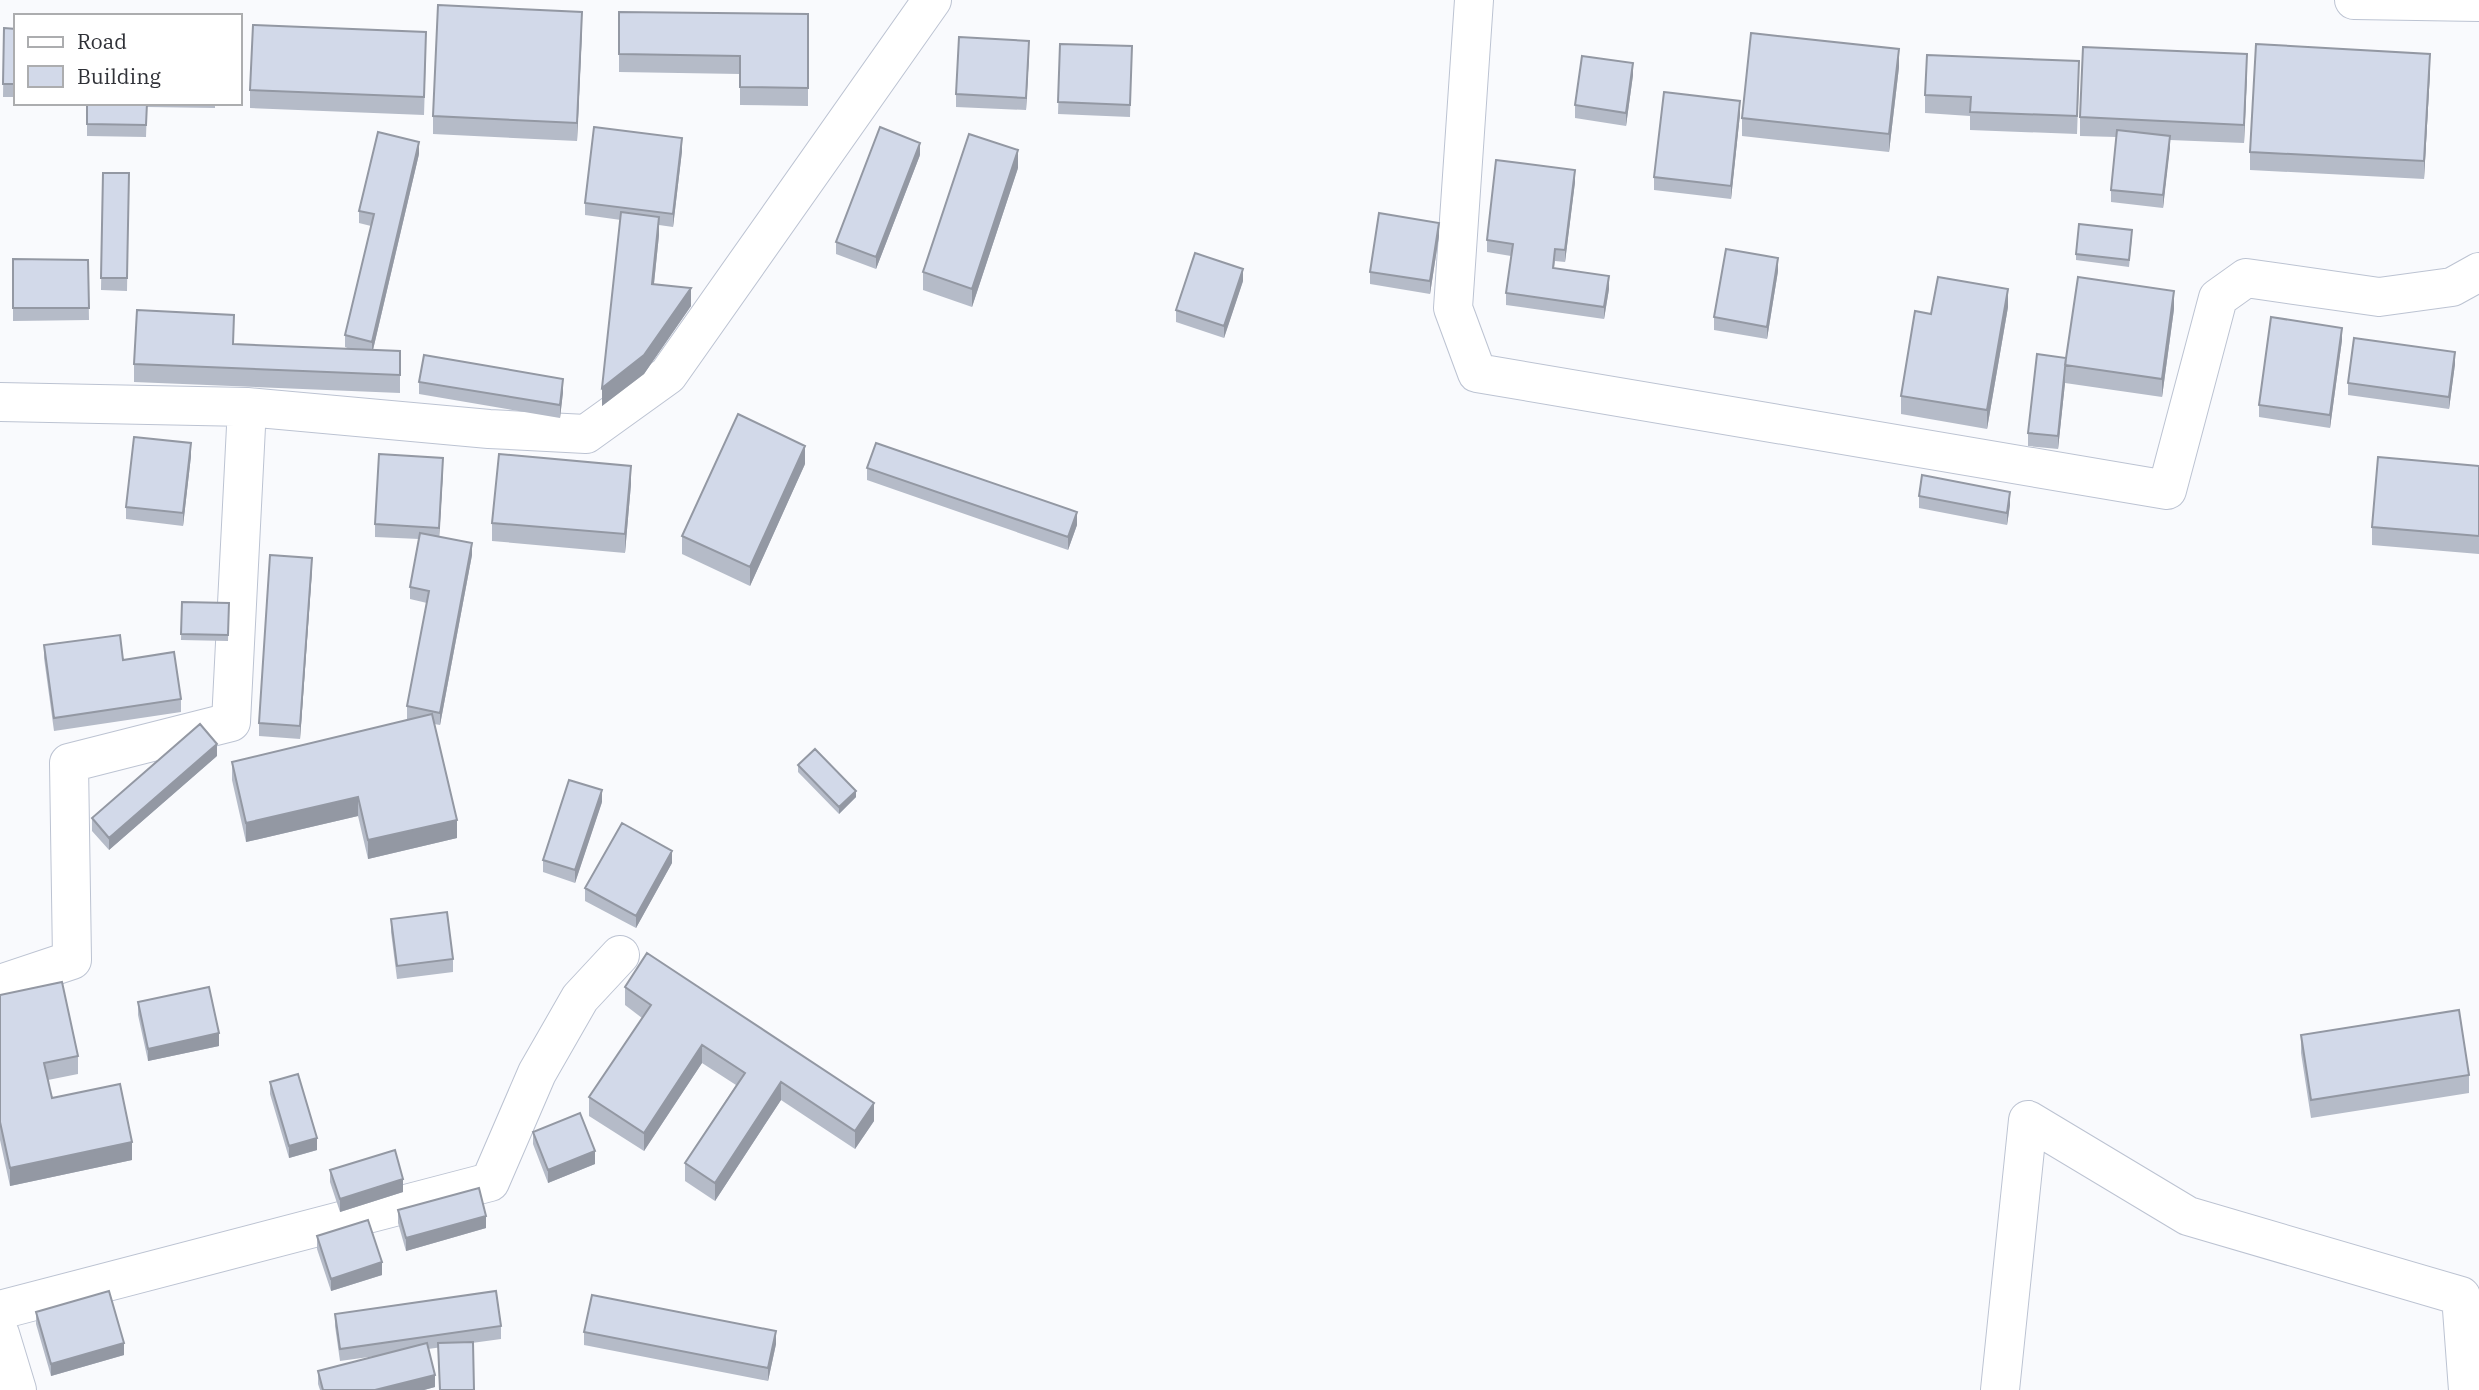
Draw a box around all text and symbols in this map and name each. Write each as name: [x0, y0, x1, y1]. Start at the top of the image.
legend: [14, 14, 242, 105]
text: Road: [77, 27, 127, 55]
text: Building: [77, 62, 162, 90]

